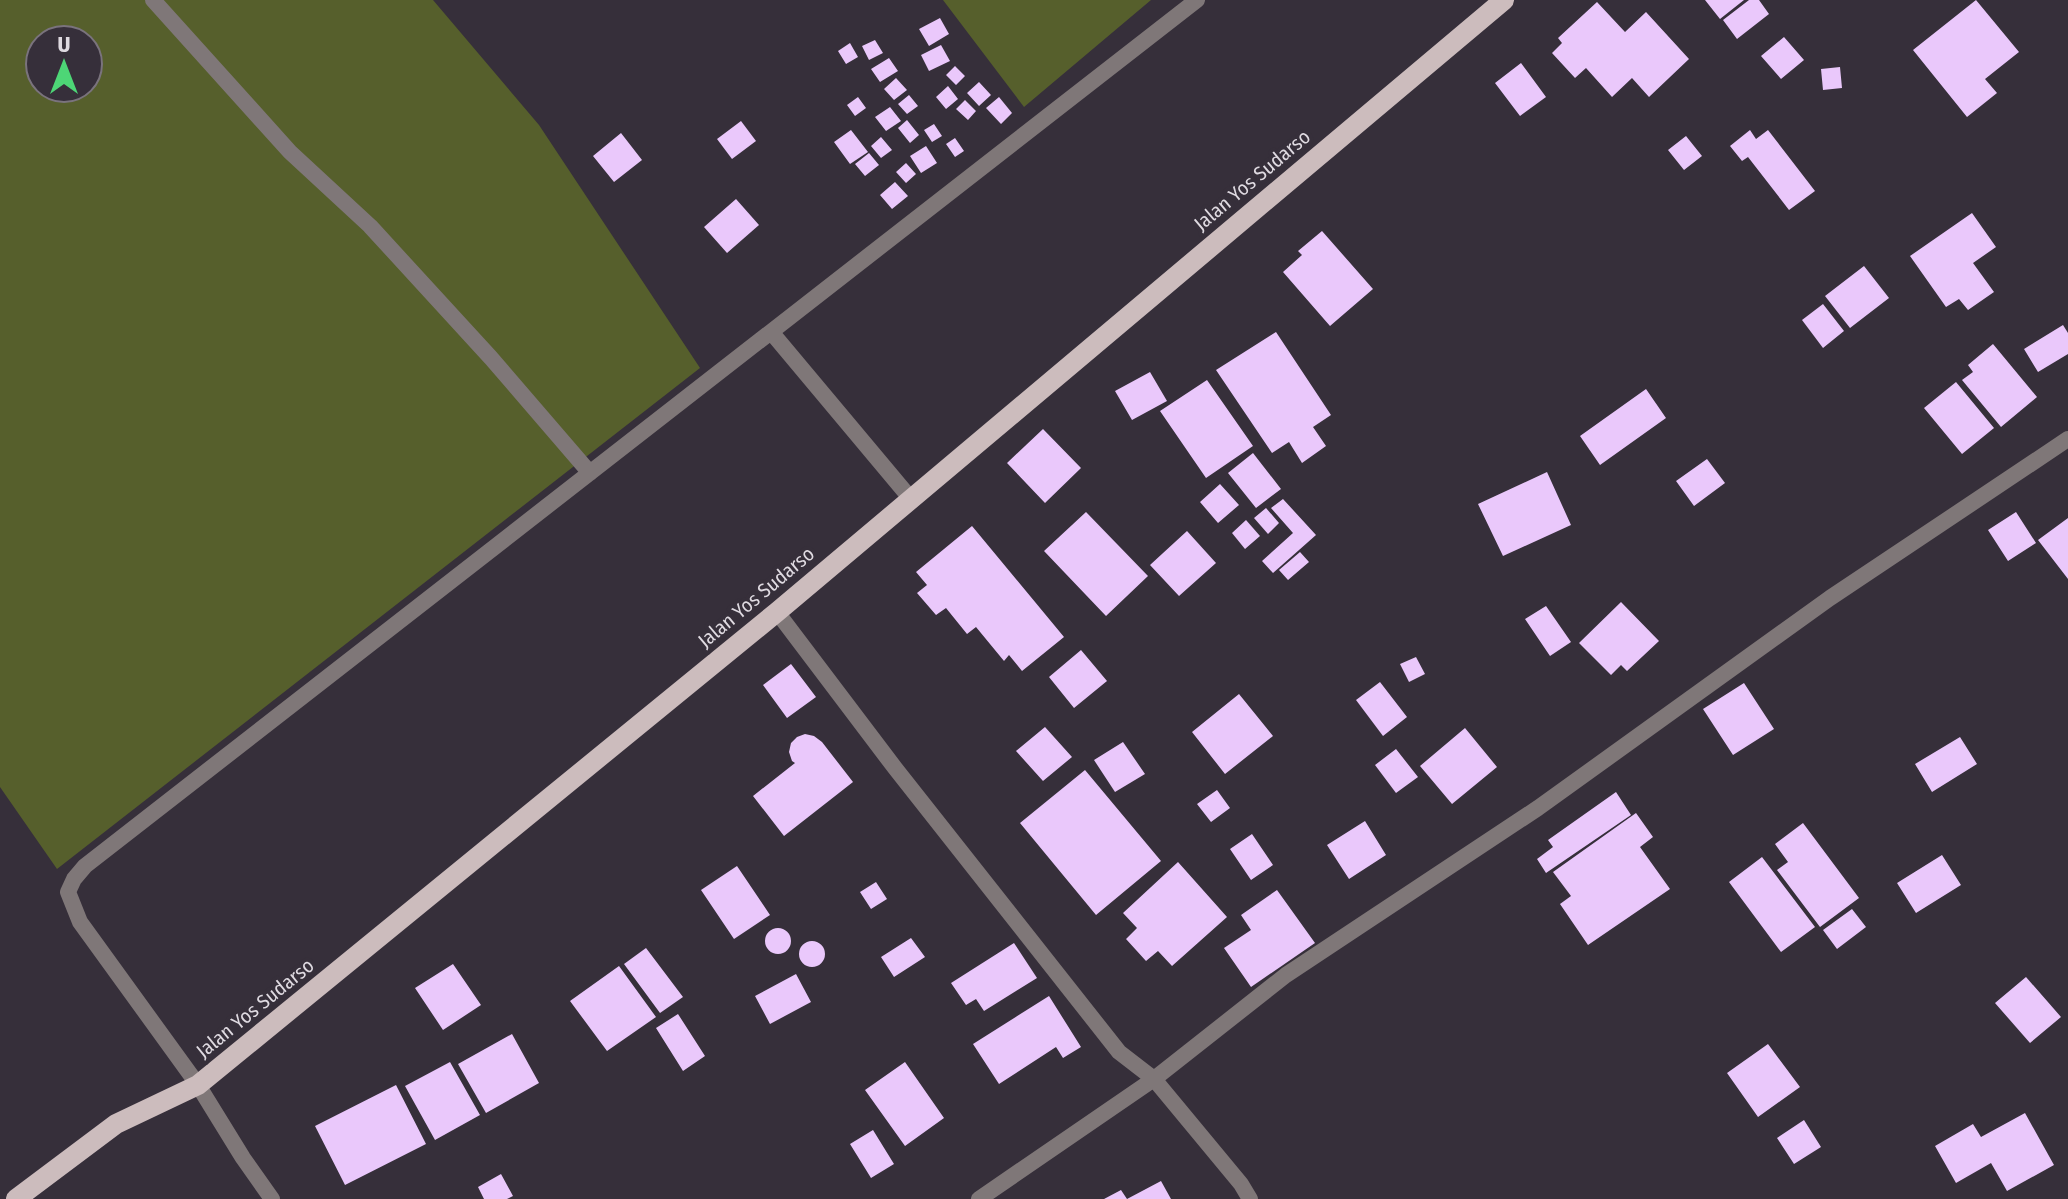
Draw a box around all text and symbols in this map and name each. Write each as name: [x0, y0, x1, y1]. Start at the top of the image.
north arrow: [24, 24, 104, 104]
text: U: [58, 31, 70, 58]
street label: Jalan Yos Sudarso: [1189, 124, 1315, 236]
street label: Jalan Yos Sudarso: [693, 541, 819, 653]
street label: Jalan Yos Sudarso: [191, 953, 319, 1063]

